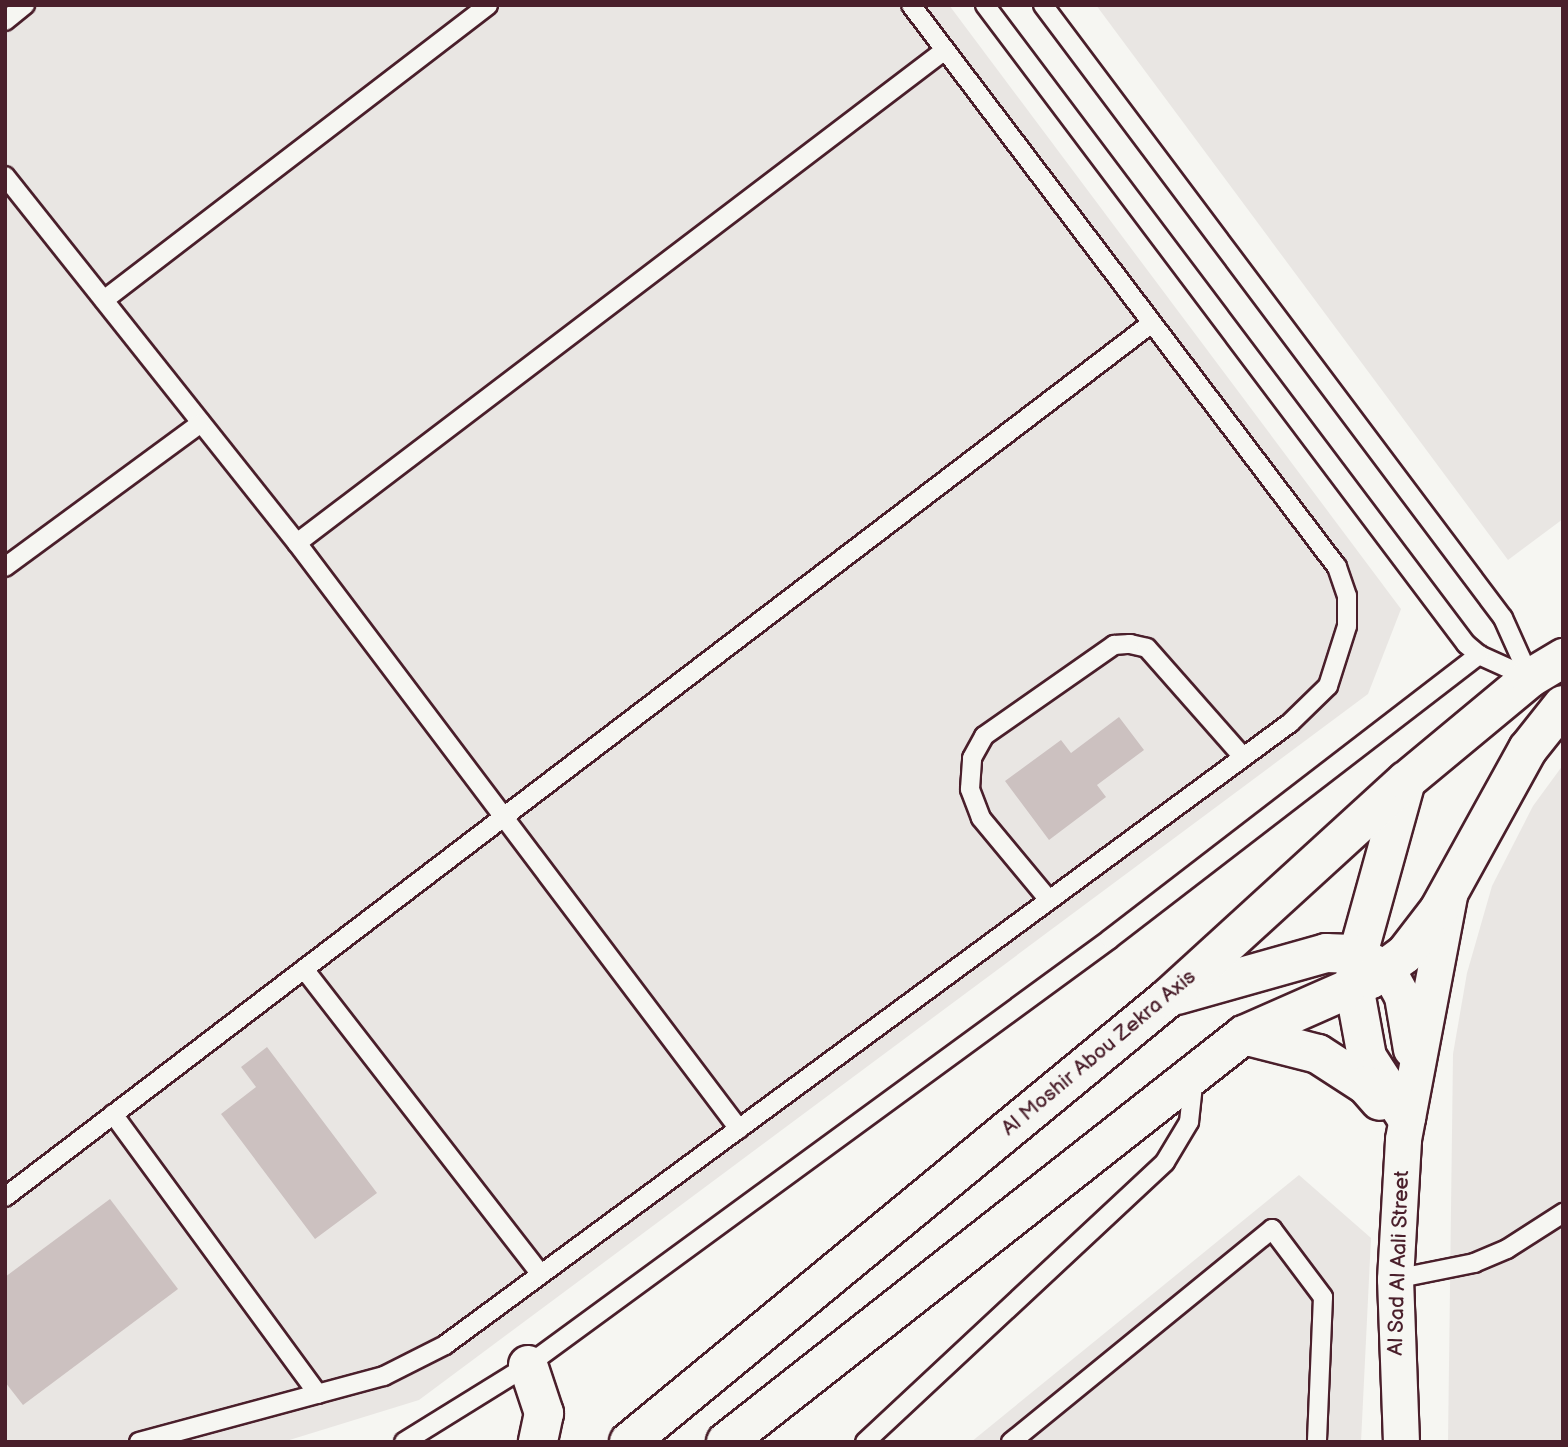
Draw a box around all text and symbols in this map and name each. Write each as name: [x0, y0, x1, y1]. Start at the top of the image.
street label: Al Moshir Abou Zekra Axis: [997, 964, 1201, 1142]
street label: Al Sad Al Aali Street: [1383, 1170, 1415, 1356]

